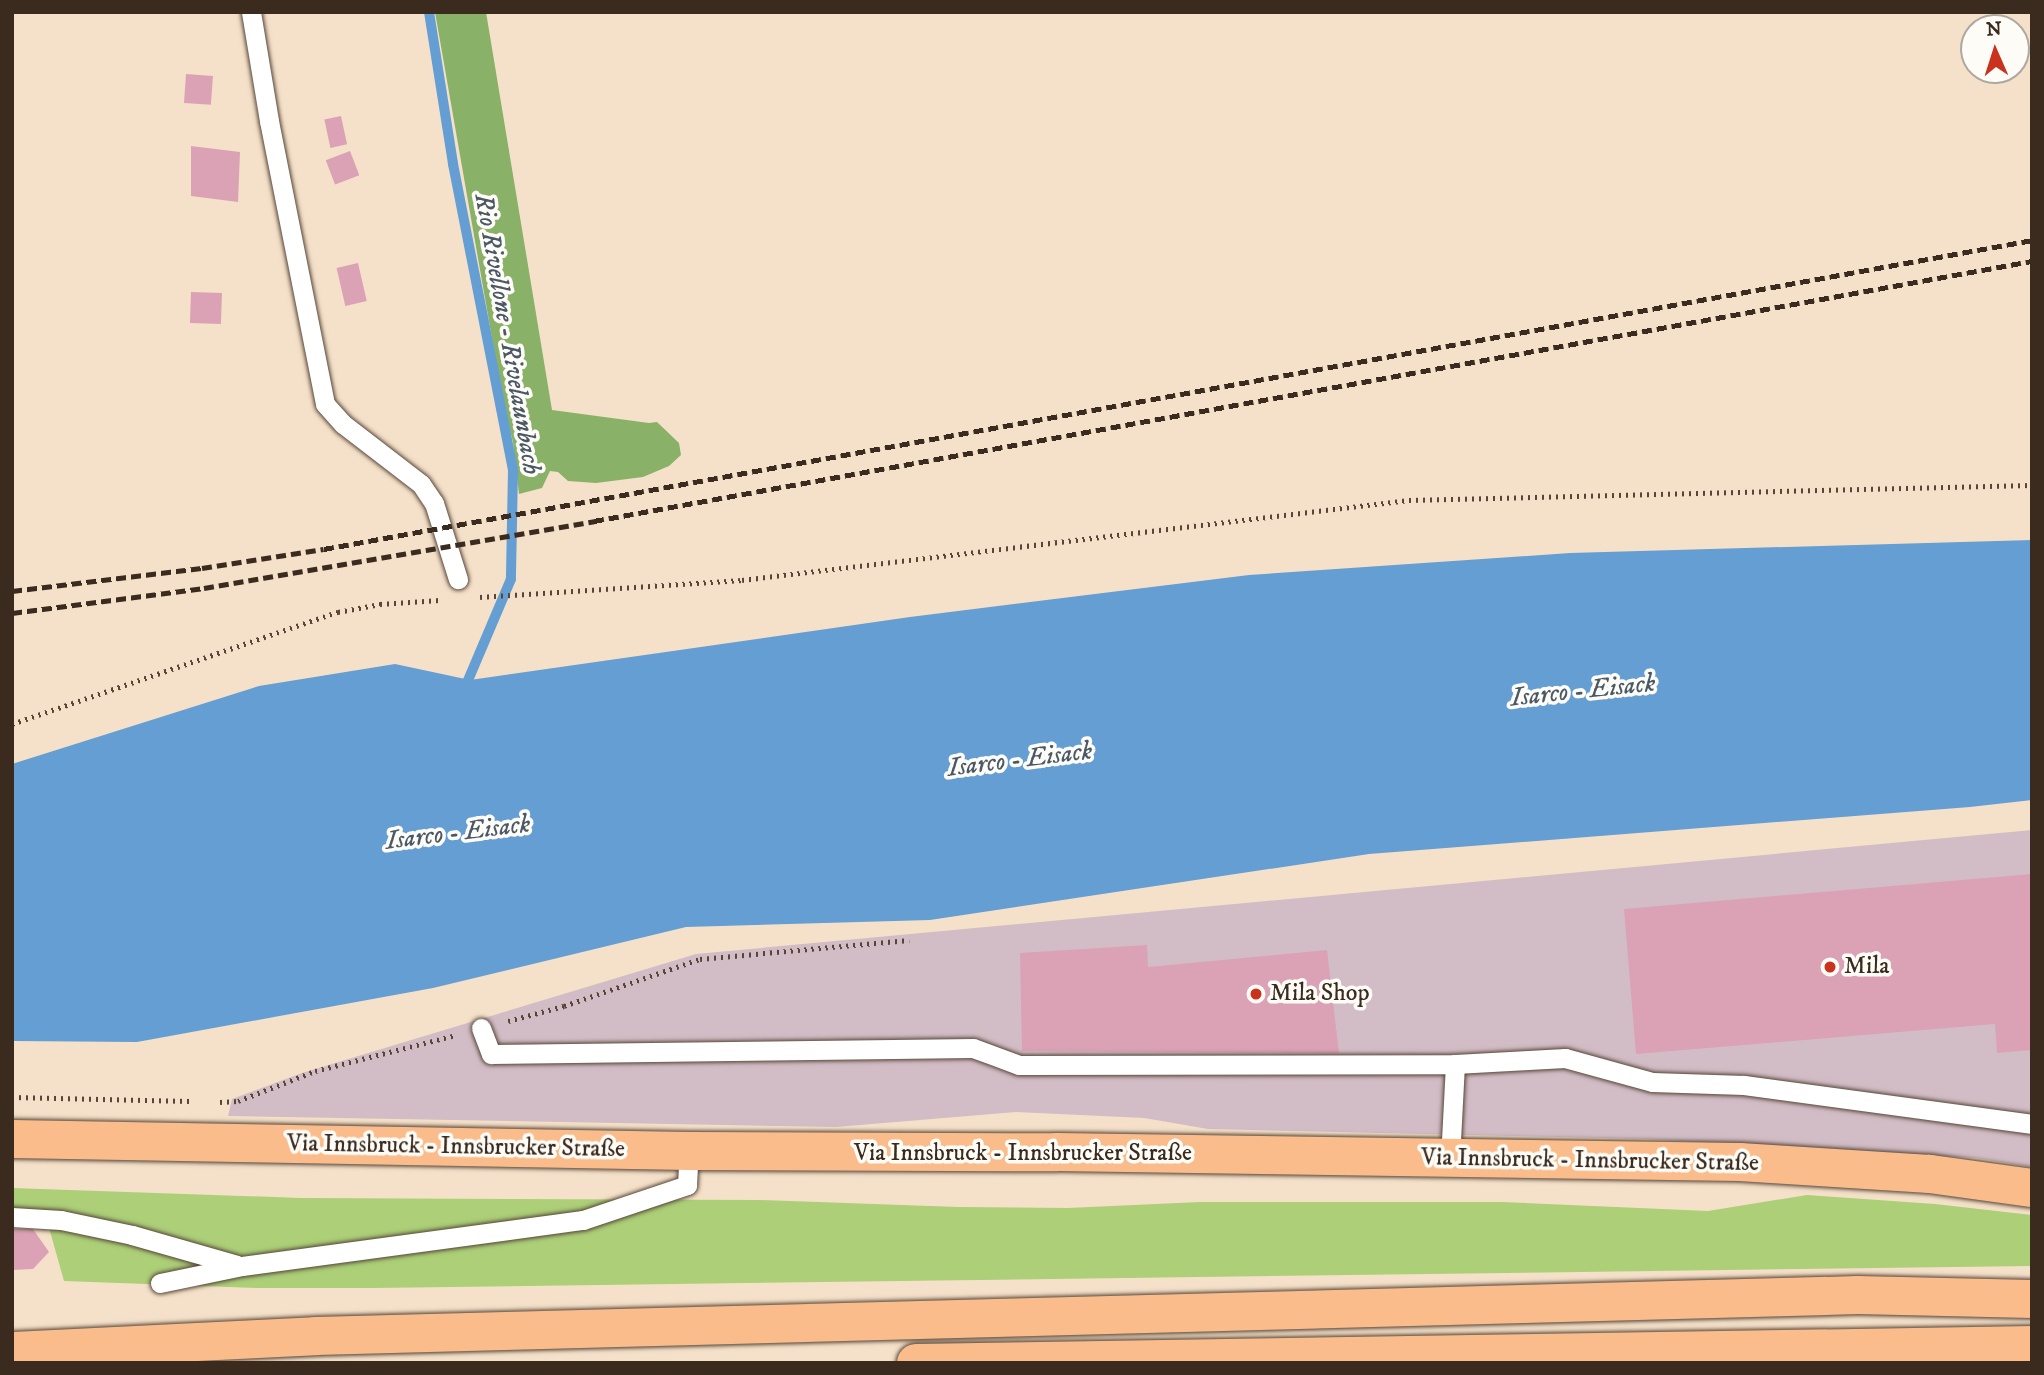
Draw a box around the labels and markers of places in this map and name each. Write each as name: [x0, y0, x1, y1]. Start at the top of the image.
place label: Mila: [1844, 953, 1890, 981]
marker: Mila: [1822, 959, 1838, 975]
place label: Mila Shop: [1270, 980, 1369, 1008]
marker: Mila Shop: [1248, 986, 1264, 1002]

